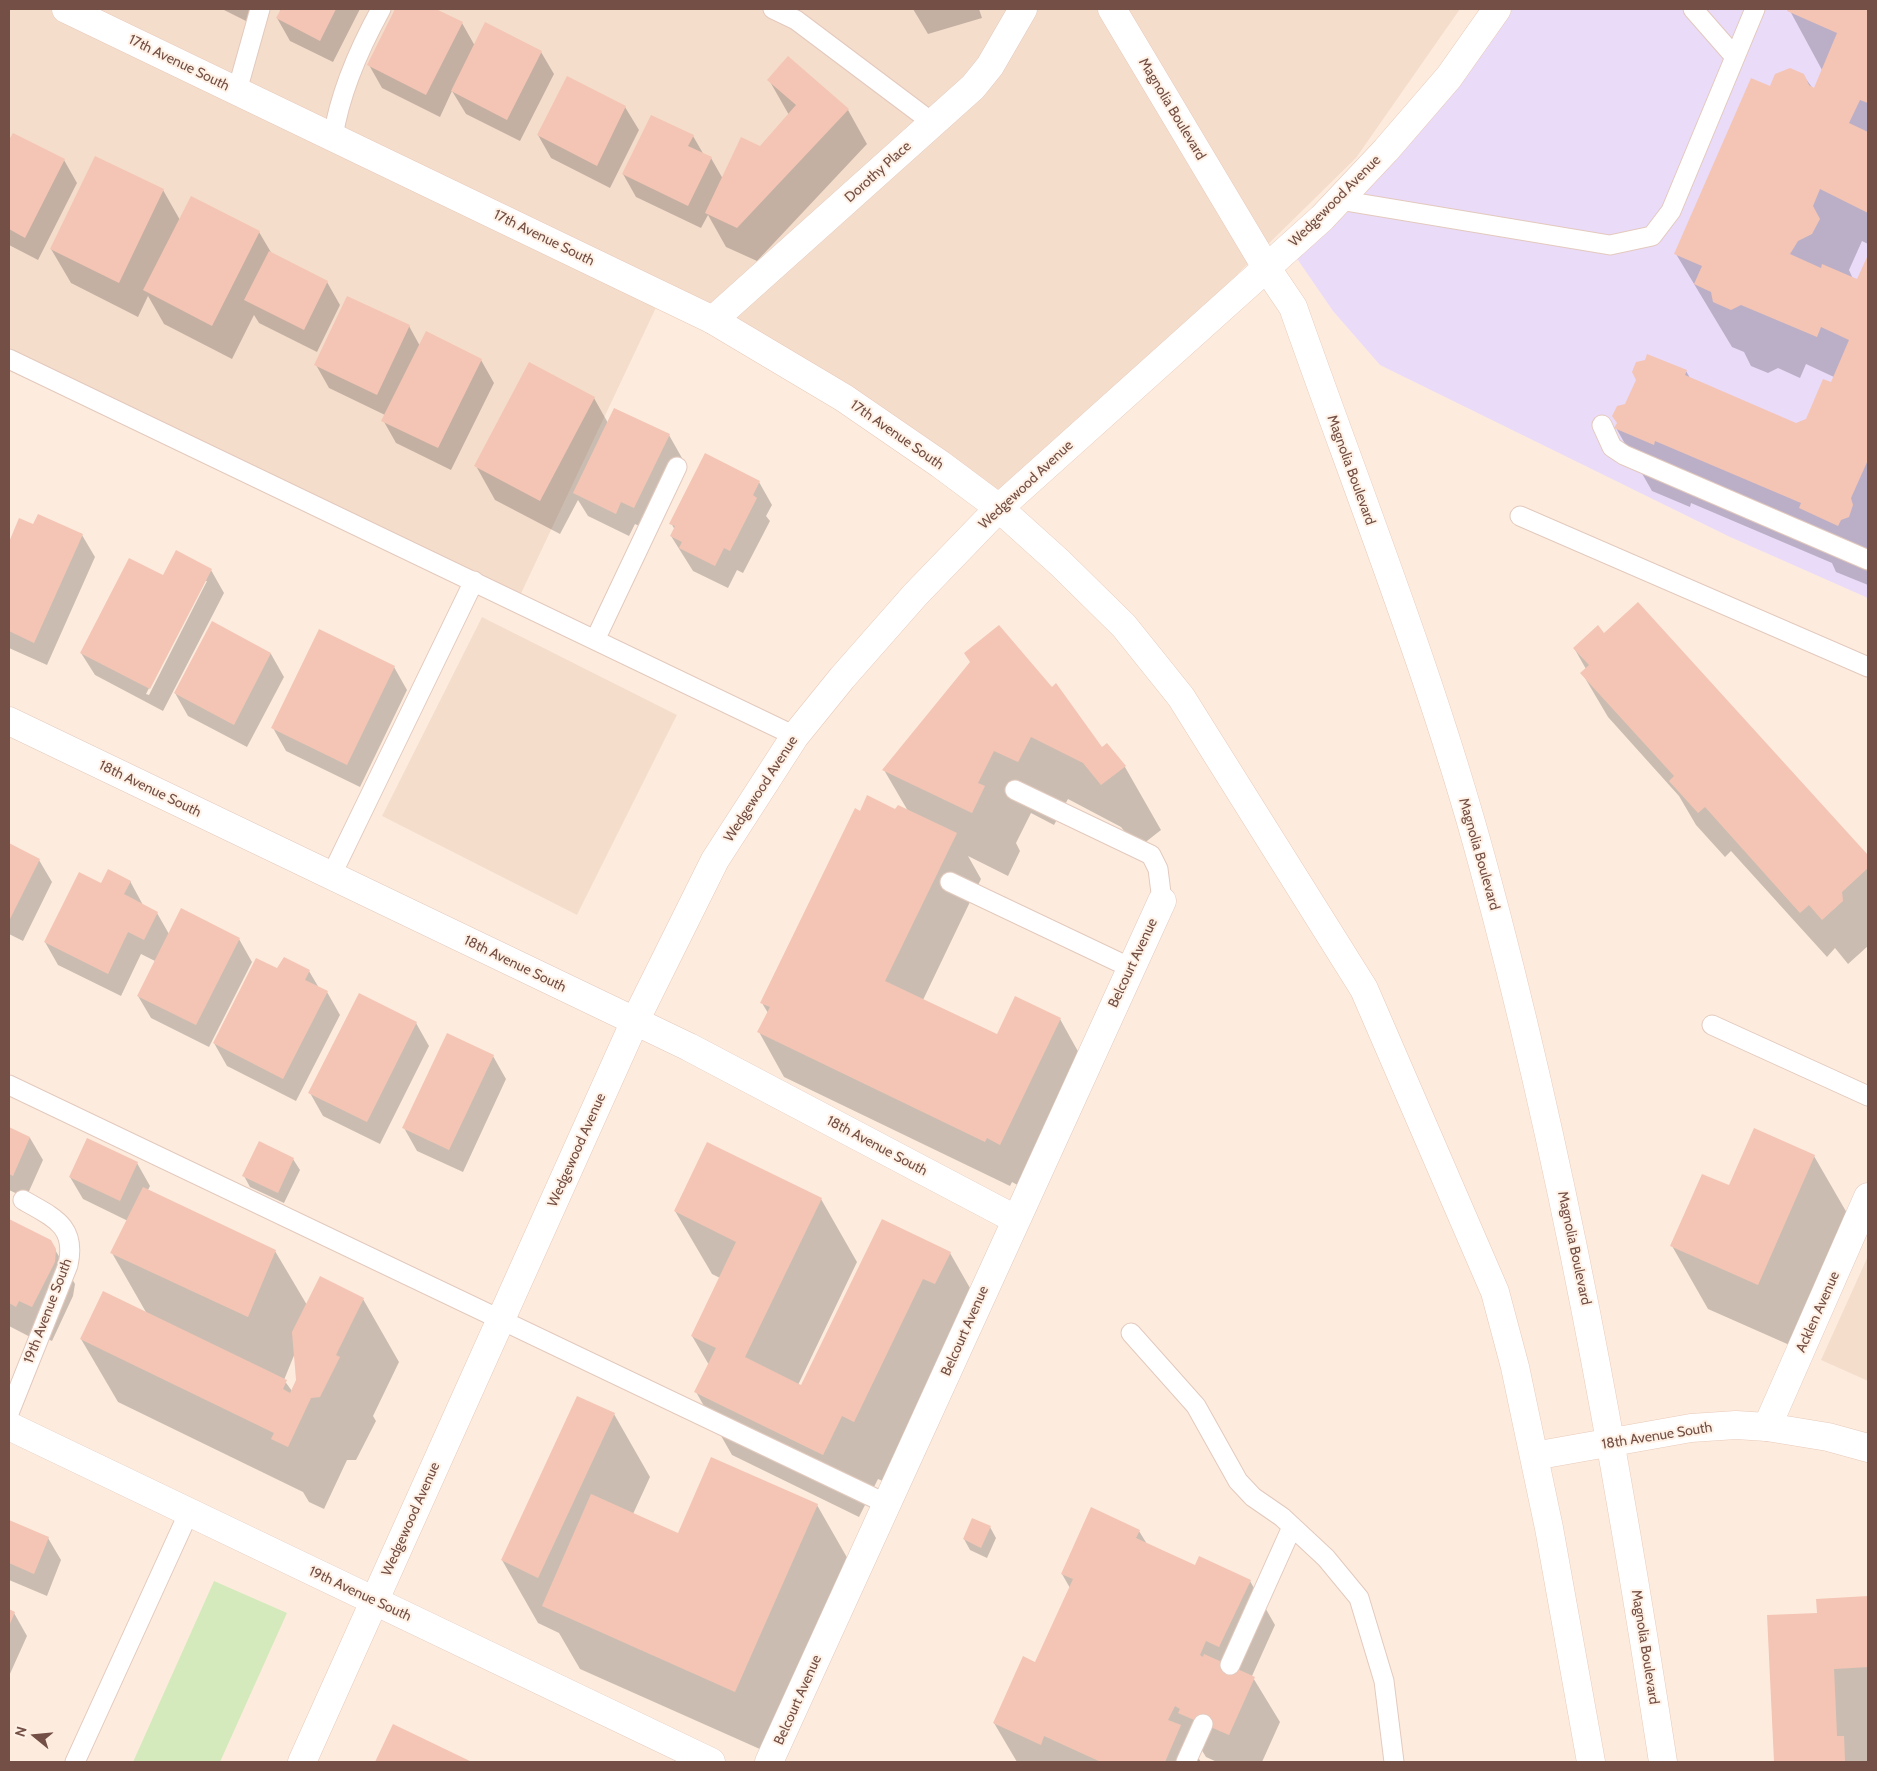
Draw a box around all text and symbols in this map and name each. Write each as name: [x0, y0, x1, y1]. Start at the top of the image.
street label: 17th Avenue South: [126, 31, 232, 95]
street label: Magnolia Boulevard: [1135, 55, 1209, 163]
street label: Dorothy Place: [841, 138, 915, 206]
street label: Wedgewood Avenue: [1286, 152, 1384, 250]
street label: 17th Avenue South: [491, 206, 597, 270]
street label: 17th Avenue South: [847, 397, 947, 473]
street label: Magnolia Boulevard: [1323, 413, 1379, 527]
street label: Wedgewood Avenue: [975, 437, 1077, 533]
street label: Wedgewood Avenue: [721, 733, 801, 845]
street label: 18th Avenue South: [96, 757, 204, 821]
street label: Magnolia Boulevard: [1455, 796, 1503, 912]
street label: Belcourt Avenue: [1105, 916, 1161, 1010]
street label: 18th Avenue South: [461, 932, 569, 996]
street label: Wedgewood Avenue: [544, 1091, 610, 1209]
street label: 18th Avenue South: [824, 1112, 930, 1180]
street label: Magnolia Boulevard: [1554, 1190, 1594, 1306]
street label: 19th Avenue South: [20, 1256, 76, 1366]
street label: Acklen Avenue: [1793, 1269, 1843, 1355]
street label: Belcourt Avenue: [938, 1283, 992, 1379]
street label: 18th Avenue South: [1601, 1419, 1713, 1453]
street label: Wedgewood Avenue: [378, 1460, 444, 1578]
street label: 19th Avenue South: [306, 1563, 414, 1625]
street label: Magnolia Boulevard: [1628, 1588, 1662, 1706]
street label: Belcourt Avenue: [771, 1652, 825, 1748]
north arrow: [10, 1711, 60, 1761]
text: N: [11, 1724, 31, 1739]

